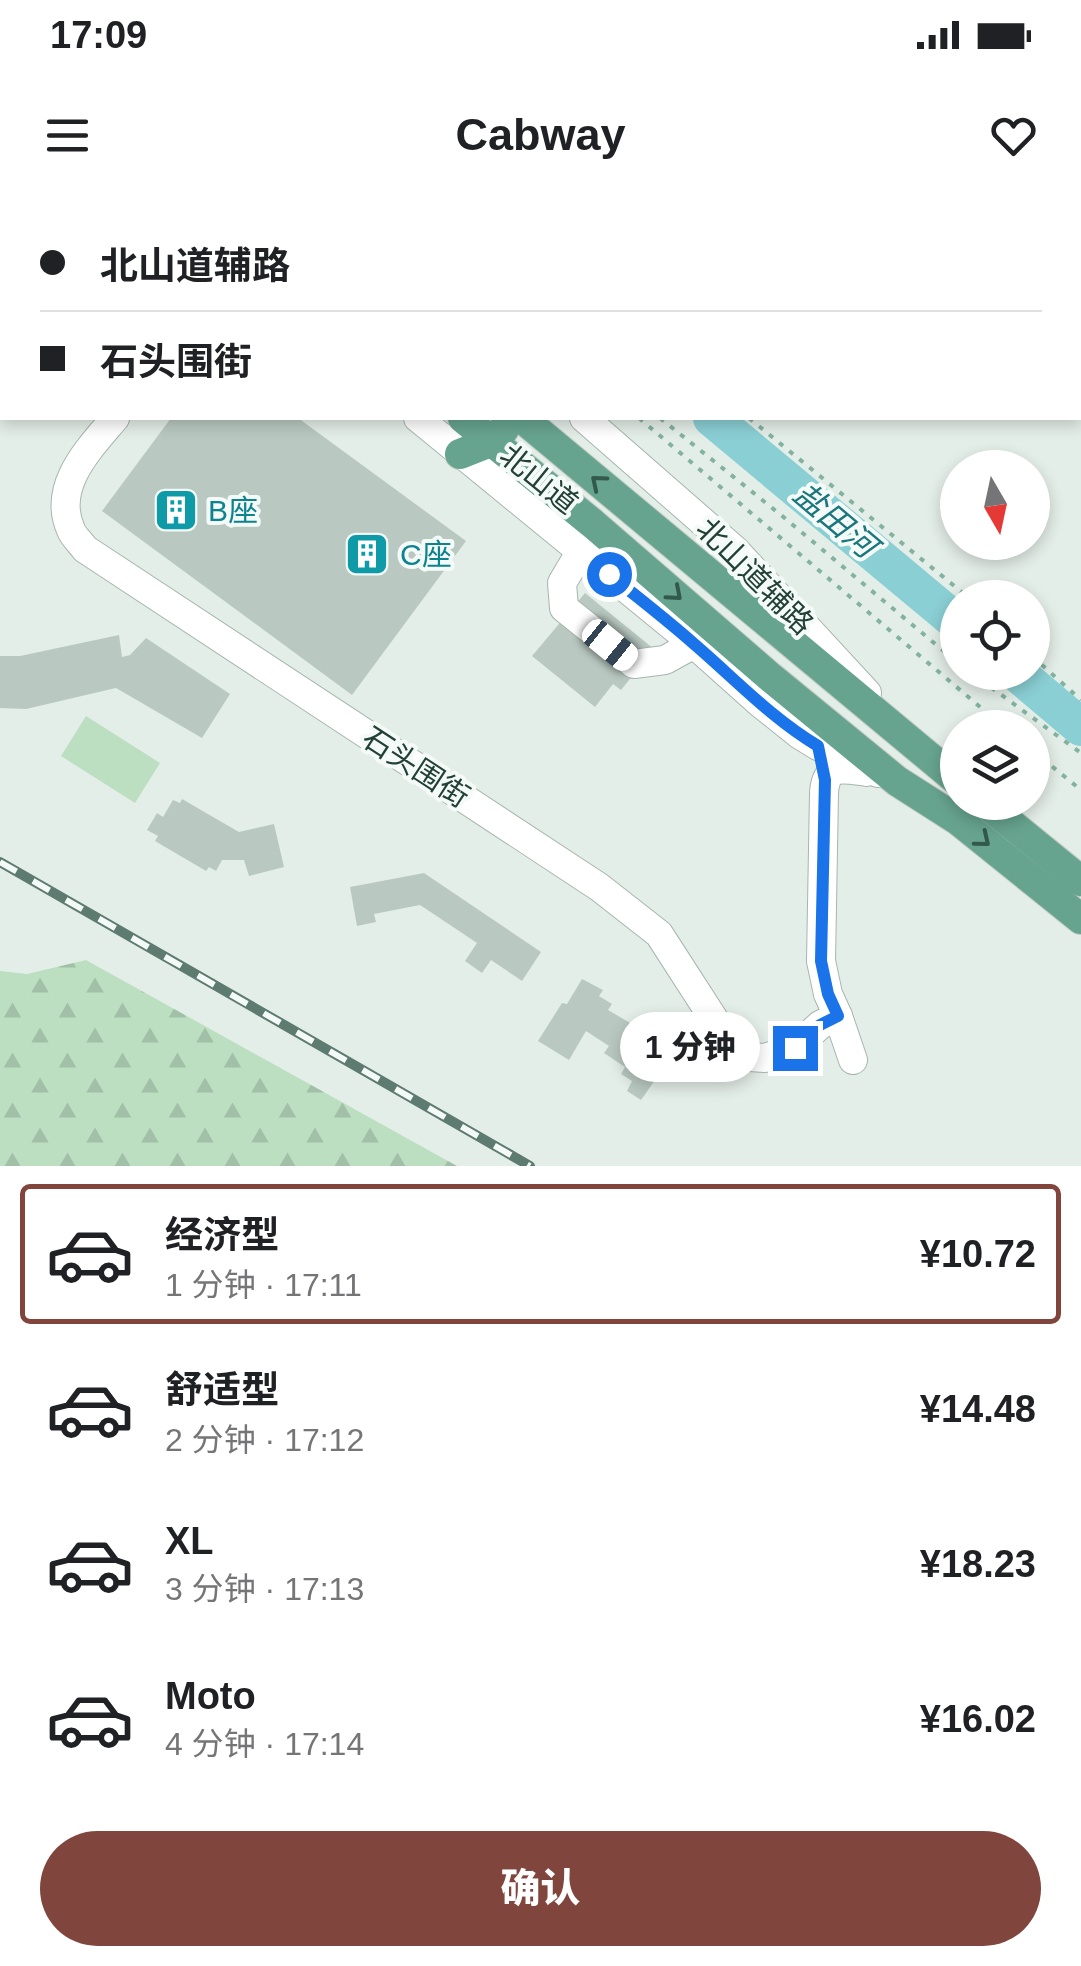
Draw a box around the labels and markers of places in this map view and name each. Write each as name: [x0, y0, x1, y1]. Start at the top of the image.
building icon: B座: [153, 487, 199, 533]
place label: B座: [208, 494, 258, 527]
building icon: C座: [344, 531, 390, 577]
place label: C座: [400, 538, 452, 571]

